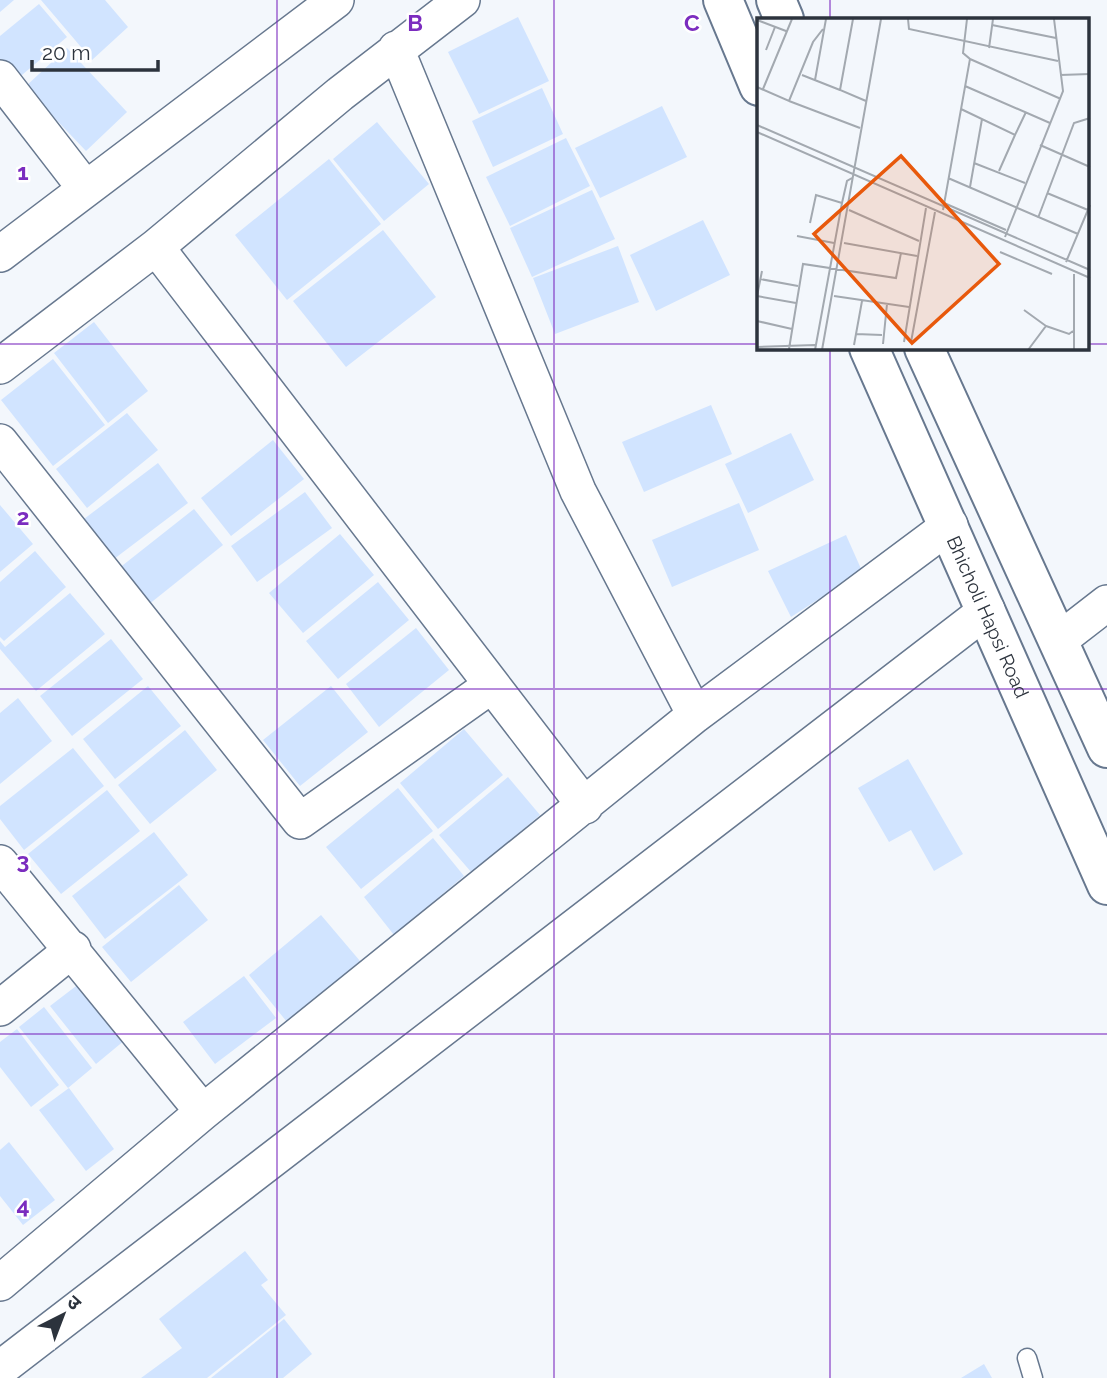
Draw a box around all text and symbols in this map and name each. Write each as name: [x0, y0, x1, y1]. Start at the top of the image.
text: B: [407, 9, 423, 36]
text: C: [684, 9, 700, 36]
inset map: [757, 18, 1090, 350]
scale bar: [32, 28, 158, 72]
text: 20 m: [42, 40, 90, 65]
text: 1: [17, 158, 29, 185]
text: 2: [17, 503, 29, 530]
street label: Bhicholi Hapsi Road: [943, 532, 1034, 701]
text: 3: [17, 847, 29, 874]
text: 4: [16, 1192, 30, 1219]
north arrow: [28, 1280, 98, 1350]
text: उ: [63, 1290, 87, 1315]

